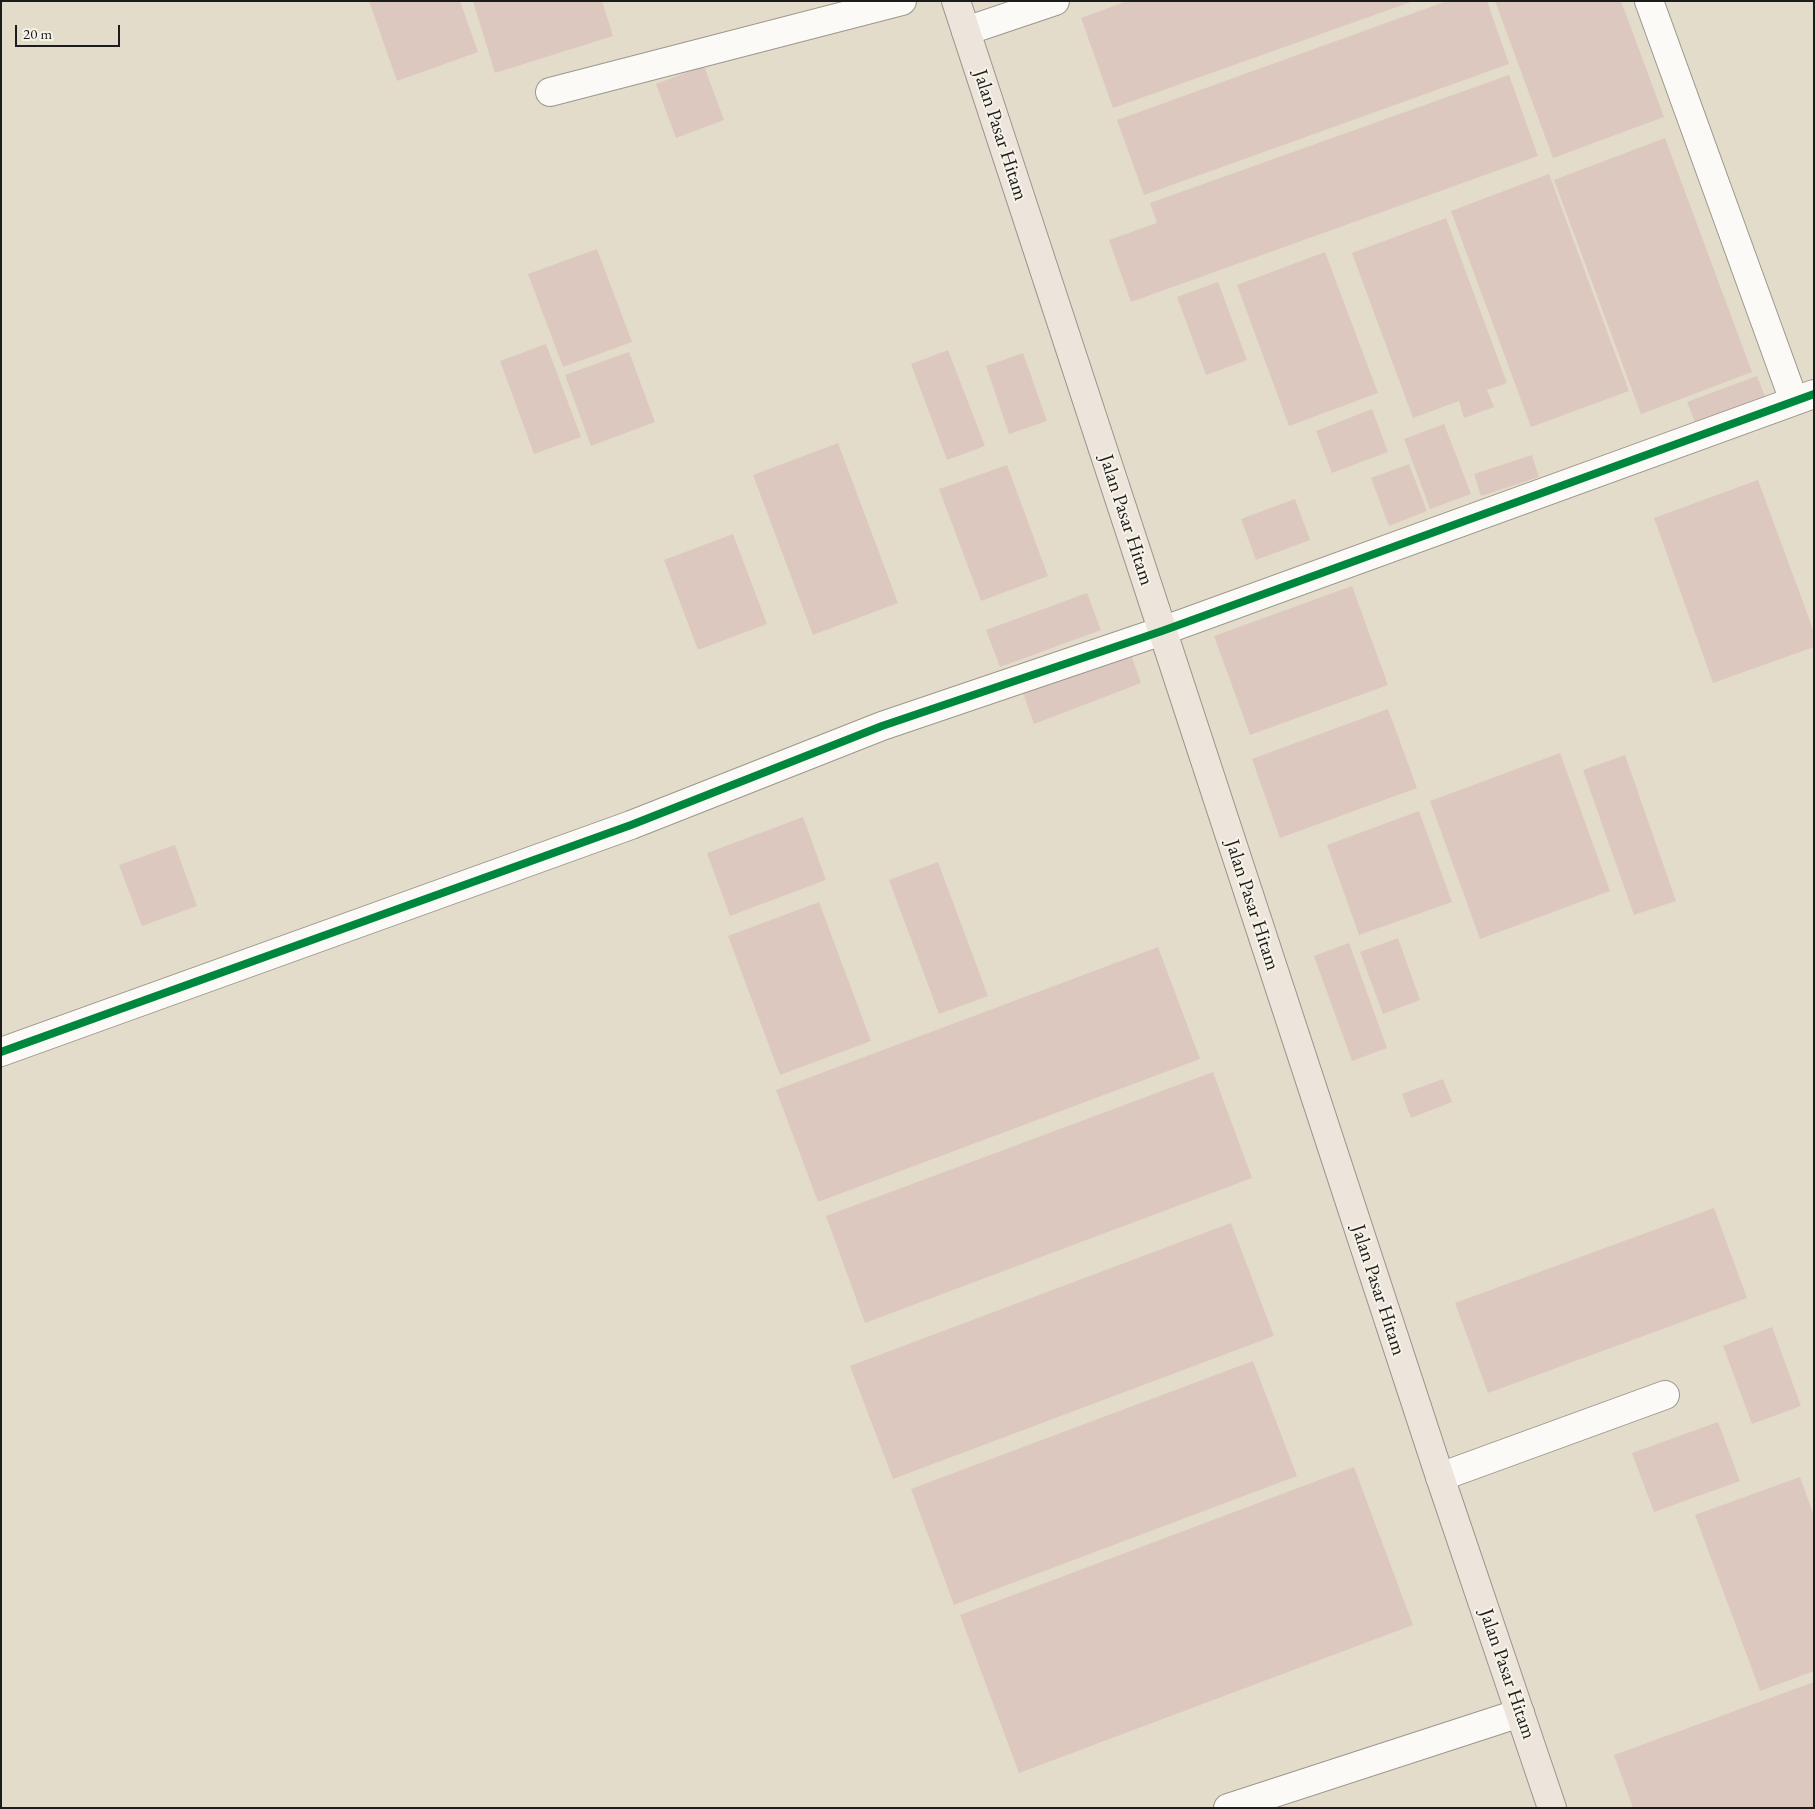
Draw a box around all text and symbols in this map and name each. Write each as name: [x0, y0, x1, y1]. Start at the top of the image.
scale bar: [18, 15, 122, 47]
text: 20 m: [23, 24, 52, 43]
street label: Jalan Pasar Hitam: [968, 67, 1032, 203]
street label: Jalan Pasar Hitam: [1094, 452, 1158, 588]
street label: Jalan Pasar Hitam: [1220, 837, 1284, 973]
street label: Jalan Pasar Hitam: [1346, 1222, 1410, 1358]
street label: Jalan Pasar Hitam: [1473, 1606, 1541, 1742]

